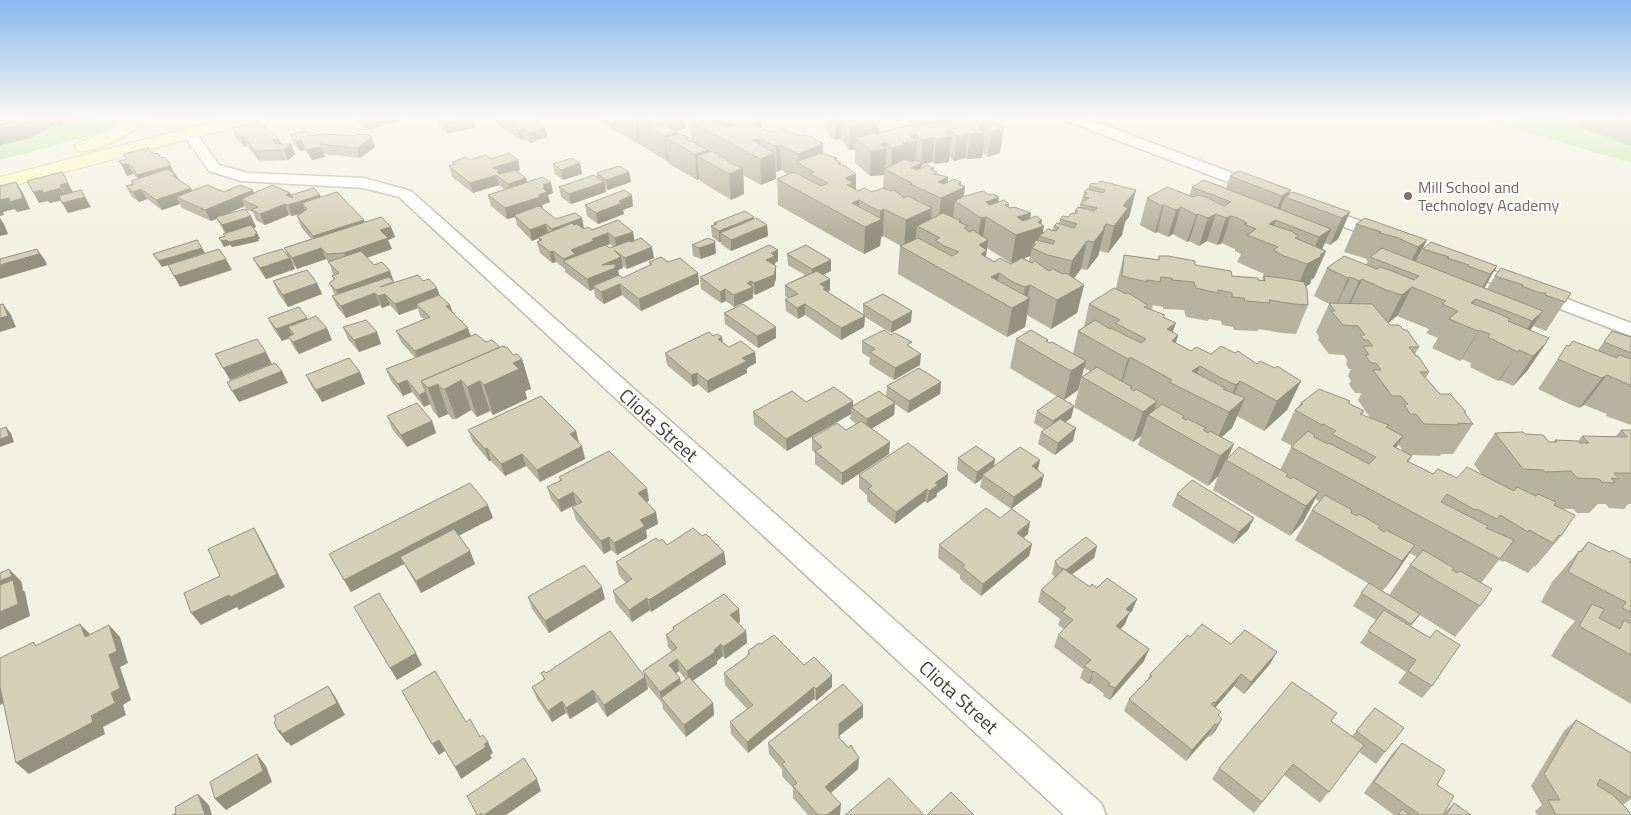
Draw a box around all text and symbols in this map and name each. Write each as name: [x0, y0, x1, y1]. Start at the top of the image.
place label: Mill School and Technology Academy: [1418, 175, 1560, 217]
marker: Mill School and Technology Academy: [1402, 190, 1414, 202]
street label: Cliota Street: [613, 381, 706, 468]
street label: Cliota Street: [913, 653, 1006, 740]

